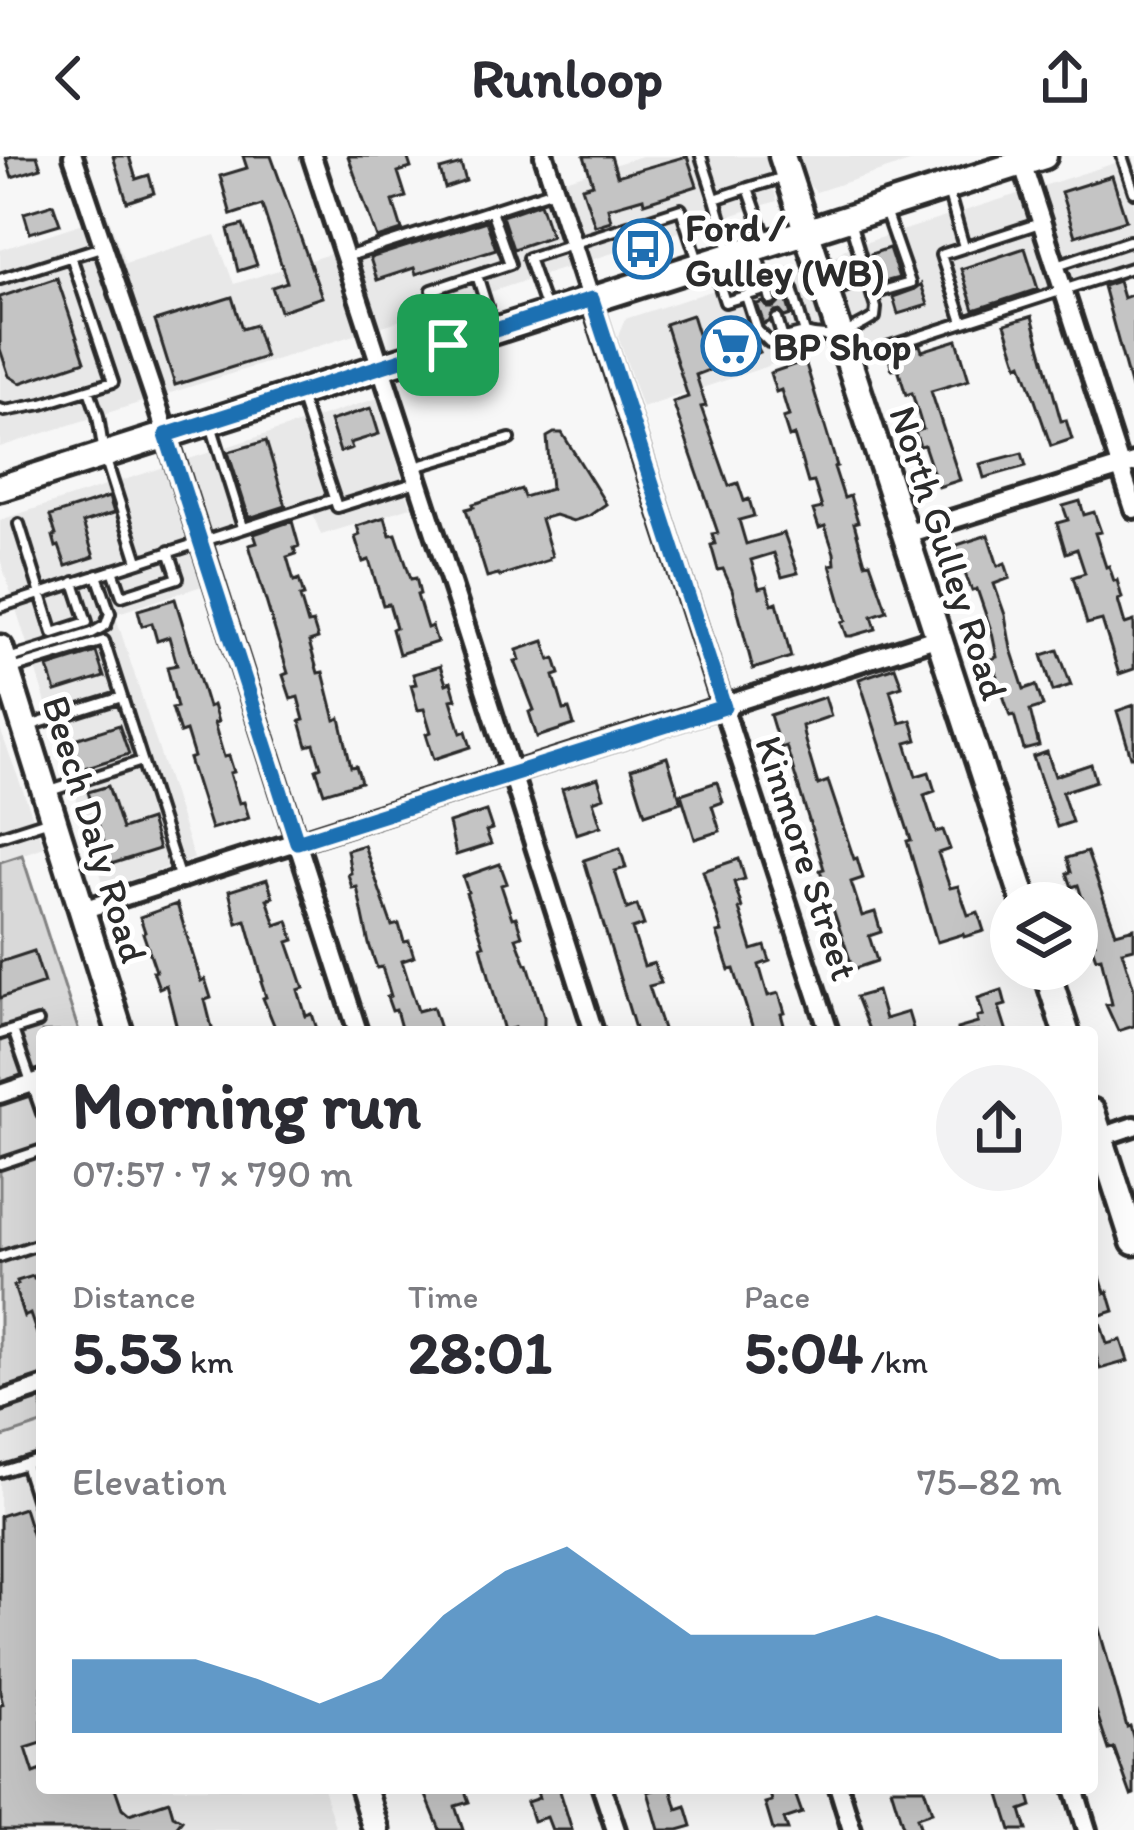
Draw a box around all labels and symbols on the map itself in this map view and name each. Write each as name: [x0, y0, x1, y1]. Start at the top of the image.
place label: Ford / Gulley (WB): [685, 204, 885, 296]
bus stop icon: Ford / Gulley (WB): [612, 218, 674, 280]
pin: [397, 294, 499, 396]
supermarket icon: BP Shop: [700, 315, 762, 377]
place label: BP Shop: [773, 323, 911, 370]
street label: North Gulley Road: [879, 400, 1019, 706]
street label: Beech Daly Road: [32, 690, 158, 968]
street label: Kinmore Street: [745, 730, 869, 986]

